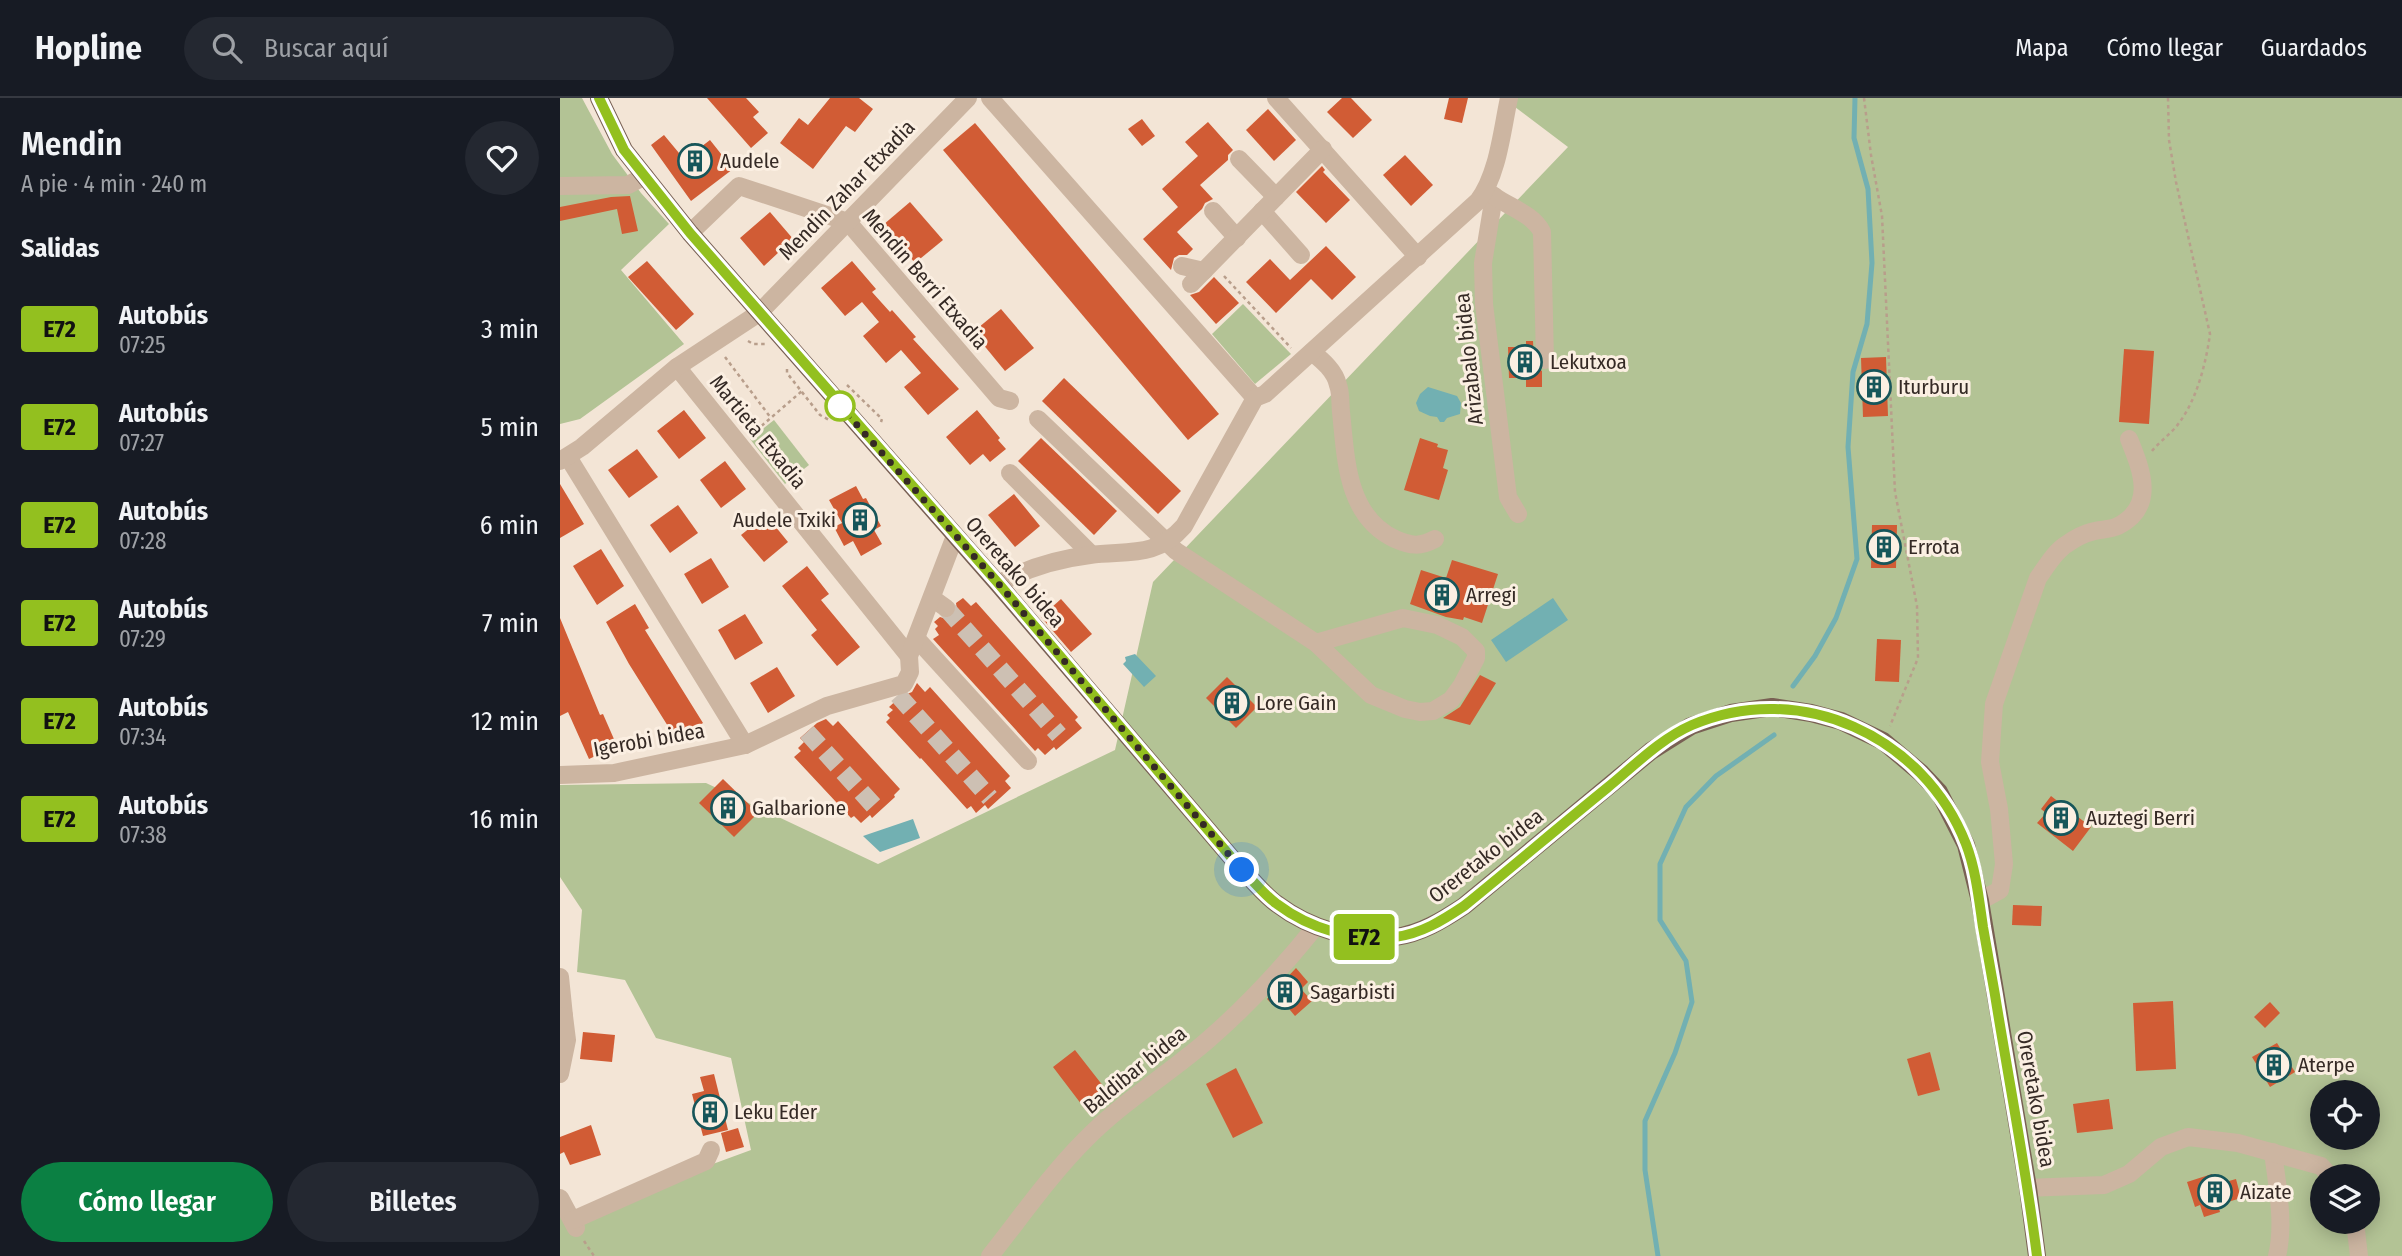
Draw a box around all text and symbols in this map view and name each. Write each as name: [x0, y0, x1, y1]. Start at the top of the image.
search box: [184, 17, 674, 80]
text: Hopline: [35, 28, 142, 68]
icon: search: [208, 29, 246, 67]
text: Buscar aquí: [264, 33, 389, 64]
text: Mapa: [2015, 34, 2068, 62]
text: Cómo llegar: [2106, 34, 2223, 62]
text: Guardados: [2261, 34, 2367, 62]
street label: Mendin Zahar Etxadia: [773, 114, 921, 266]
button: heart: [465, 121, 539, 195]
text: Mendin: [21, 124, 122, 164]
building icon: Audele: [676, 142, 714, 180]
place label: Audele: [720, 148, 779, 174]
text: A pie · 4 min · 240 m: [21, 170, 207, 198]
street label: Mendin Berri Etxadia: [857, 203, 993, 355]
text: Salidas: [21, 233, 99, 264]
street label: Arizabalo bidea: [1449, 292, 1489, 426]
text: Autobús: [119, 300, 208, 331]
text: 3 min: [481, 314, 539, 345]
text: E72: [43, 315, 76, 343]
text: 07:25: [119, 331, 165, 359]
building icon: Lekutxoa: [1506, 343, 1544, 381]
place label: Lekutxoa: [1550, 349, 1627, 375]
building icon: Iturburu: [1855, 368, 1893, 406]
street label: Martieta Etxadia: [704, 370, 812, 494]
place label: Iturburu: [1898, 374, 1969, 400]
unlabelled marker: [825, 391, 855, 421]
text: Autobús: [119, 398, 208, 429]
text: 5 min: [481, 412, 539, 443]
text: E72: [43, 413, 76, 441]
text: 07:27: [119, 429, 164, 457]
text: Autobús: [119, 496, 208, 527]
building icon: Audele Txiki: [841, 501, 879, 539]
place label: Audele Txiki: [733, 507, 836, 533]
text: 6 min: [480, 510, 539, 541]
text: E72: [43, 511, 76, 539]
street label: Oreretako bidea: [960, 511, 1070, 633]
text: 07:28: [119, 527, 166, 555]
building icon: Errota: [1865, 528, 1903, 566]
place label: Errota: [1908, 534, 1960, 560]
building icon: Arregi: [1423, 576, 1461, 614]
place label: Arregi: [1466, 582, 1517, 608]
text: Autobús: [119, 594, 208, 625]
text: 7 min: [482, 608, 539, 639]
text: E72: [43, 609, 76, 637]
text: 07:29: [119, 625, 166, 653]
building icon: Lore Gain: [1213, 684, 1251, 722]
place label: Lore Gain: [1256, 690, 1337, 716]
text: Autobús: [119, 692, 208, 723]
text: 12 min: [471, 706, 539, 737]
text: E72: [43, 707, 76, 735]
street label: Igerobi bidea: [591, 717, 707, 763]
text: 07:34: [119, 723, 166, 751]
building icon: Galbarione: [709, 789, 747, 827]
text: Autobús: [119, 790, 208, 821]
place label: Galbarione: [752, 795, 846, 821]
building icon: Auztegi Berri: [2042, 799, 2080, 837]
street label: Oreretako bidea: [1424, 803, 1548, 909]
text: 16 min: [470, 804, 539, 835]
text: E72: [43, 805, 76, 833]
place label: Auztegi Berri: [2086, 805, 2195, 831]
text: 07:38: [119, 821, 167, 849]
your location: [1224, 852, 1259, 887]
line badge: E72: [1324, 914, 1404, 960]
text: E72: [1348, 923, 1380, 951]
building icon: Sagarbisti: [1266, 973, 1304, 1011]
place label: Sagarbisti: [1310, 979, 1395, 1005]
street label: Baldibar bidea: [1078, 1020, 1192, 1120]
street label: Oreretako bidea: [2011, 1029, 2061, 1169]
building icon: Aterpe: [2255, 1046, 2293, 1084]
place label: Aterpe: [2298, 1052, 2355, 1078]
map controls: [2310, 1080, 2380, 1234]
button: locate: [2310, 1080, 2380, 1150]
building icon: Leku Eder: [691, 1093, 729, 1131]
place label: Leku Eder: [734, 1099, 818, 1125]
button: Cómo llegar: [21, 1162, 273, 1242]
button: Billetes: [287, 1162, 539, 1242]
button: layers: [2310, 1164, 2380, 1234]
building icon: Aizate: [2196, 1173, 2234, 1211]
place label: Aizate: [2240, 1179, 2292, 1205]

